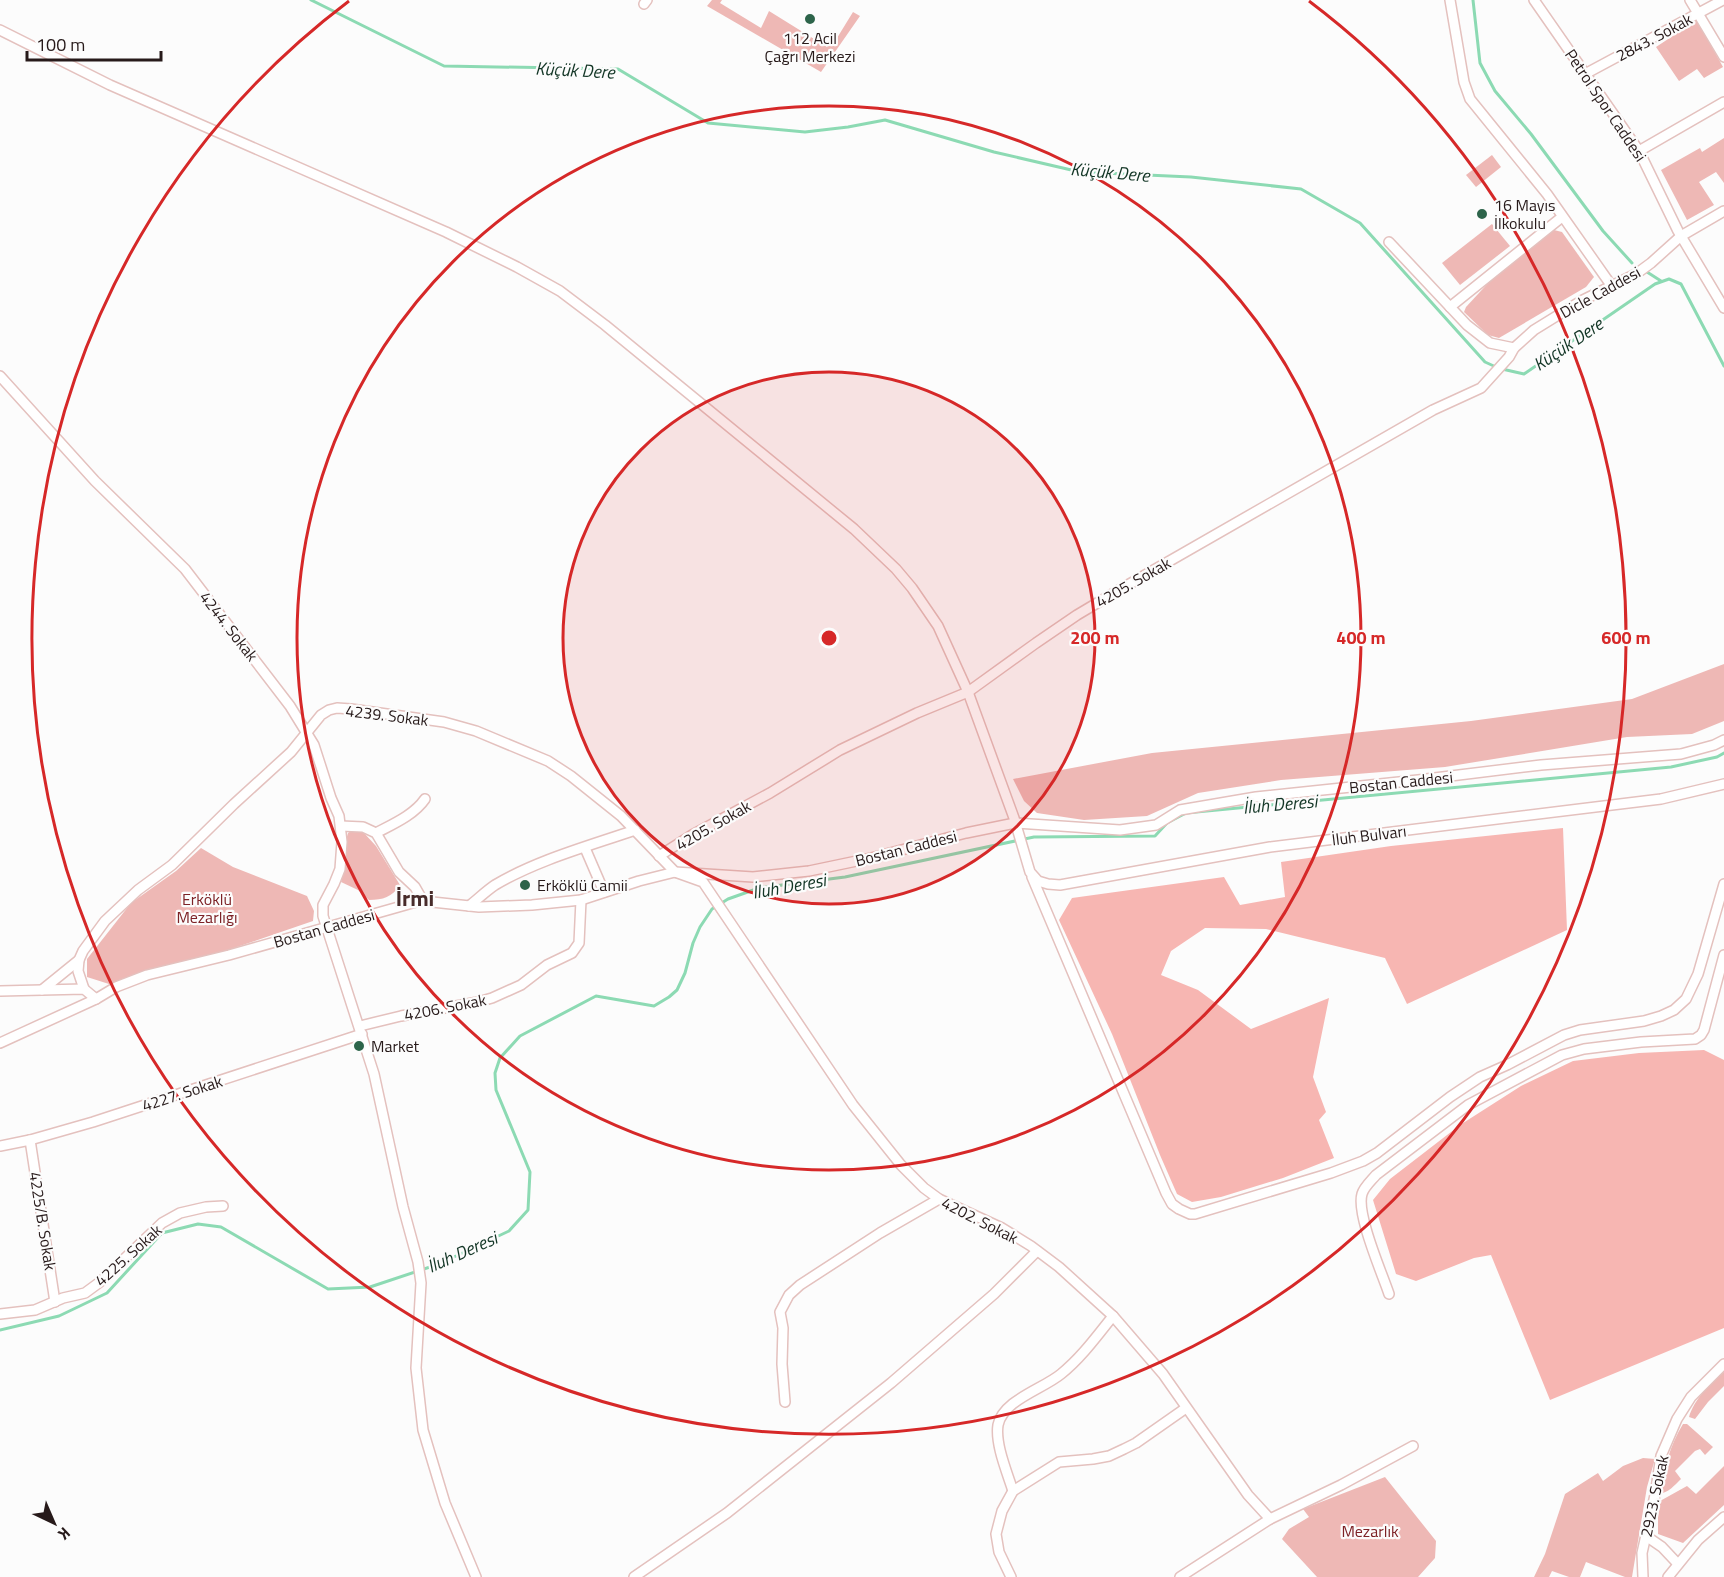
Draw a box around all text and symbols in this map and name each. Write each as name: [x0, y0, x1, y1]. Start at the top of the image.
street label: 2843. Sokak: [1612, 7, 1697, 67]
marker: 112 Acil Çağrı Merkezi: [803, 12, 817, 26]
scale bar: [27, 24, 160, 62]
place label: 112 Acil Çağrı Merkezi: [765, 26, 855, 68]
text: 100 m: [36, 31, 85, 58]
street label: Petrol Spor Caddesi: [1559, 44, 1653, 166]
water label: Küçük Dere: [535, 54, 617, 86]
water label: Küçük Dere: [1069, 155, 1152, 189]
place label: 16 Mayıs İlkokulu: [1494, 193, 1556, 235]
marker: 16 Mayıs İlkokulu: [1475, 207, 1489, 221]
street label: Dicle Caddesi: [1555, 260, 1645, 324]
water label: Küçük Dere: [1528, 310, 1610, 377]
street label: 4205. Sokak: [1091, 551, 1175, 613]
street label: 4244. Sokak: [194, 586, 264, 666]
text: 200 m: [1070, 624, 1120, 651]
text: 400 m: [1336, 624, 1386, 651]
text: 600 m: [1601, 624, 1651, 651]
centre of rings: [819, 628, 839, 648]
street label: 4239. Sokak: [344, 698, 430, 732]
street label: Bostan Caddesi: [1348, 765, 1454, 799]
water label: İluh Deresi: [1242, 787, 1321, 821]
street label: 4205. Sokak: [671, 794, 755, 856]
street label: İluh Bulvarı: [1330, 819, 1408, 851]
street label: Bostan Caddesi: [853, 824, 959, 872]
water label: İluh Deresi: [750, 866, 830, 906]
place label: Erköklü Camii: [537, 873, 628, 897]
marker: Erköklü Camii: [518, 878, 532, 892]
district label: İrmi: [396, 881, 434, 915]
park label: Erköklü Mezarlığı: [176, 887, 238, 929]
street label: Bostan Caddesi: [271, 902, 377, 954]
street label: 4206. Sokak: [402, 987, 488, 1027]
place label: Market: [371, 1034, 419, 1058]
marker: Market: [352, 1039, 366, 1053]
street label: 4227. Sokak: [139, 1069, 226, 1117]
street label: 4225/B. Sokak: [23, 1170, 63, 1272]
street label: 4202. Sokak: [937, 1190, 1023, 1250]
street label: 4225. Sokak: [89, 1218, 167, 1292]
water label: İluh Deresi: [423, 1224, 504, 1279]
street label: 2923. Sokak: [1634, 1452, 1674, 1539]
north arrow: [24, 1493, 84, 1553]
park label: Mezarlık: [1341, 1519, 1399, 1543]
text: K: [52, 1522, 76, 1546]

